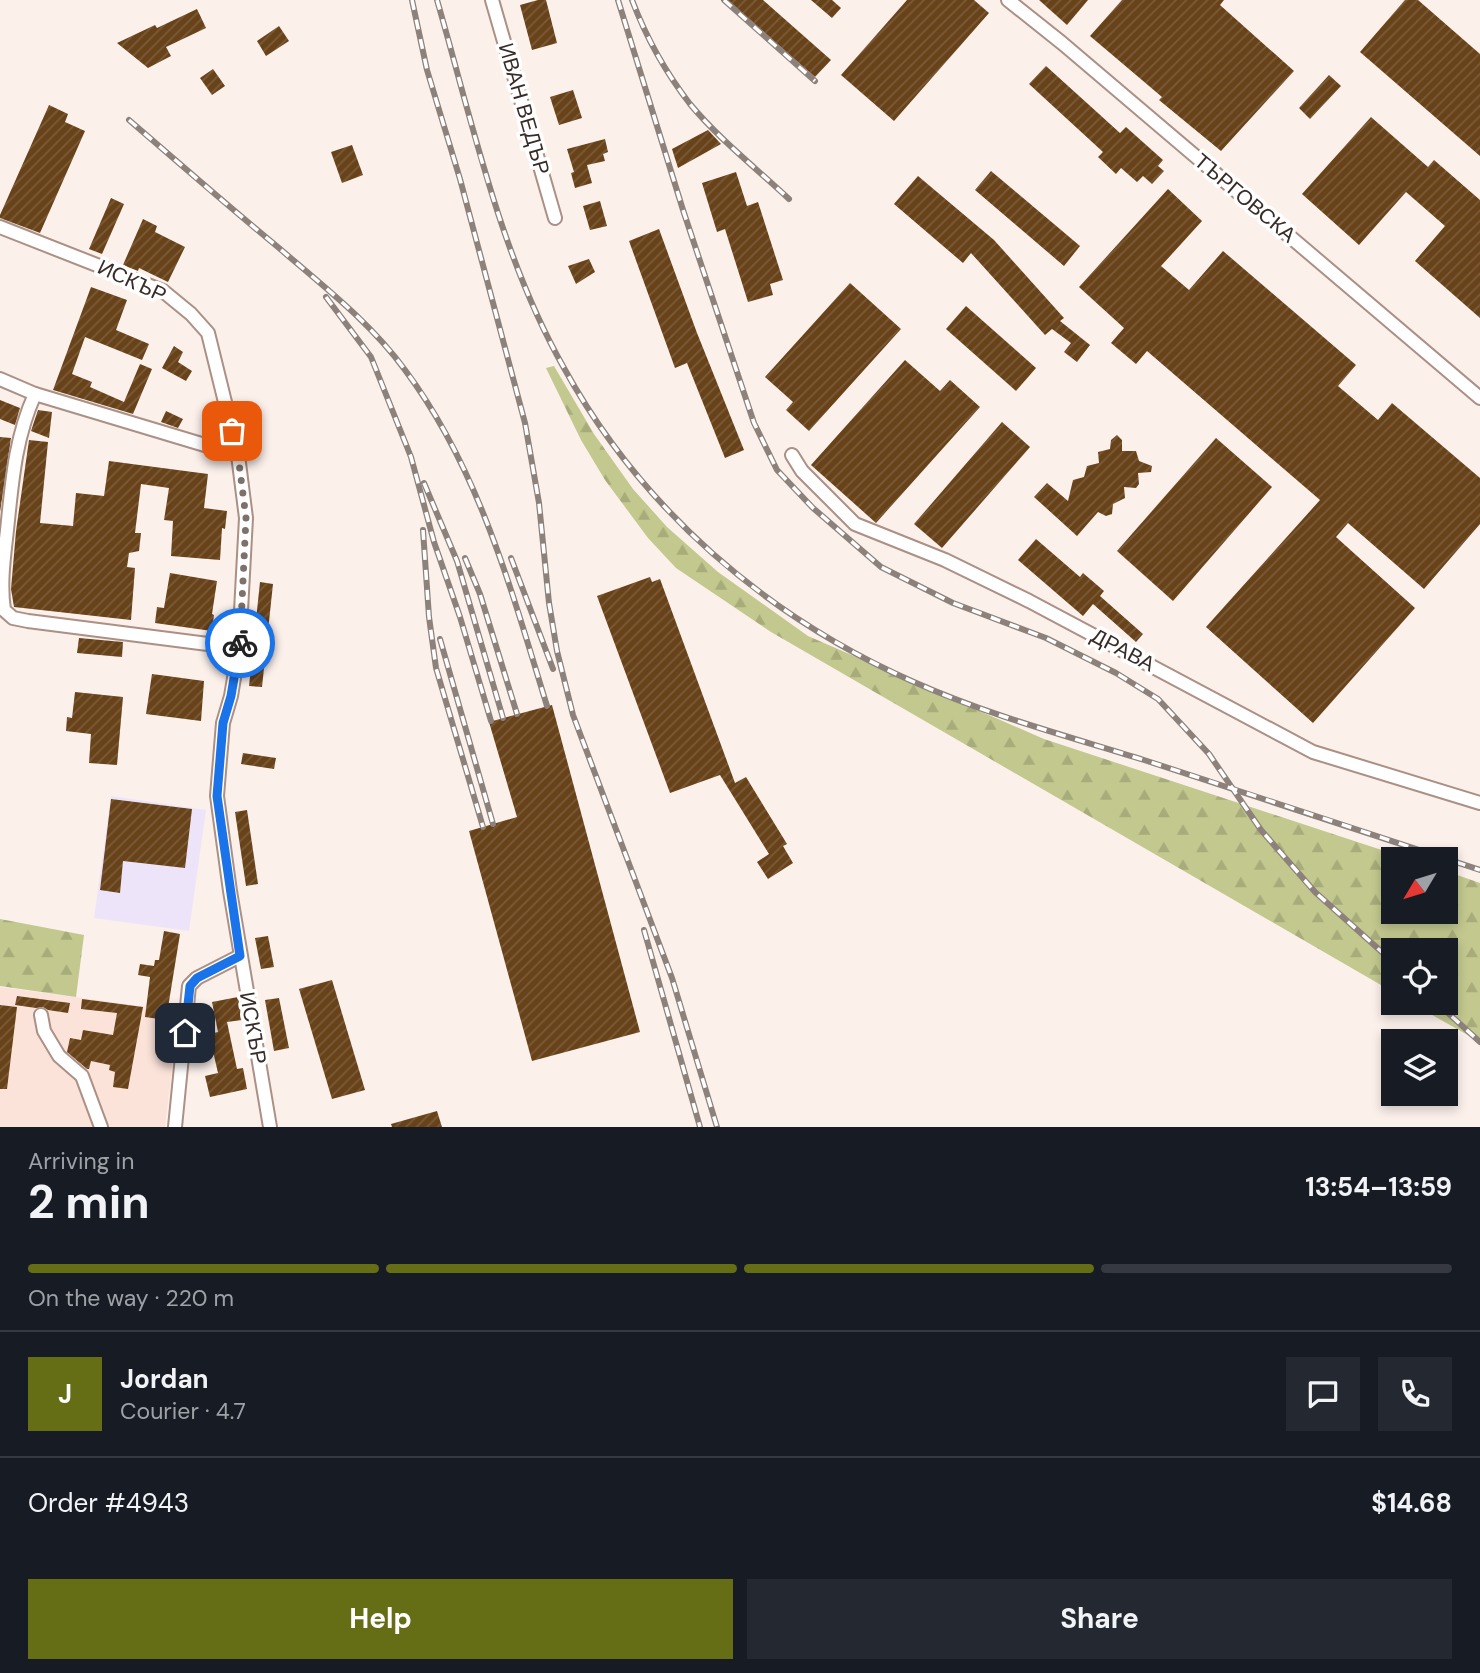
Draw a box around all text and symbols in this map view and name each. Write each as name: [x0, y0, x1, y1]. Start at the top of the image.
street label: ИВАН ВЕДЪР: [492, 40, 556, 178]
street label: ТЪРГОВСКА: [1188, 147, 1302, 249]
street label: ИСКЪР: [93, 253, 171, 309]
pin: [202, 401, 262, 461]
icon: bag: [213, 412, 251, 450]
courier: [205, 608, 275, 678]
street label: ДРАВА: [1086, 622, 1160, 678]
icon: bike: [221, 624, 259, 662]
north arrow: [1381, 847, 1458, 924]
map controls: [1381, 847, 1458, 1106]
button: locate: [1381, 938, 1458, 1015]
street label: ИСКЪР: [233, 990, 273, 1066]
pin: [155, 1003, 215, 1063]
icon: home: [166, 1014, 204, 1052]
button: layers: [1381, 1029, 1458, 1106]
text: Arriving in: [28, 1146, 134, 1176]
text: 13:54–13:59: [1305, 1170, 1452, 1204]
text: 2 min: [28, 1172, 150, 1232]
text: On the way · 220 m: [28, 1283, 234, 1313]
button: chat: [1286, 1357, 1360, 1431]
button: phone: [1378, 1357, 1452, 1431]
text: Jordan: [120, 1362, 209, 1396]
text: J: [58, 1377, 72, 1411]
text: Courier · 4.7: [120, 1396, 246, 1426]
text: Order #4943: [28, 1486, 189, 1520]
text: $14.68: [1371, 1486, 1452, 1520]
button: Help: [28, 1579, 733, 1659]
button: Share: [747, 1579, 1452, 1659]

